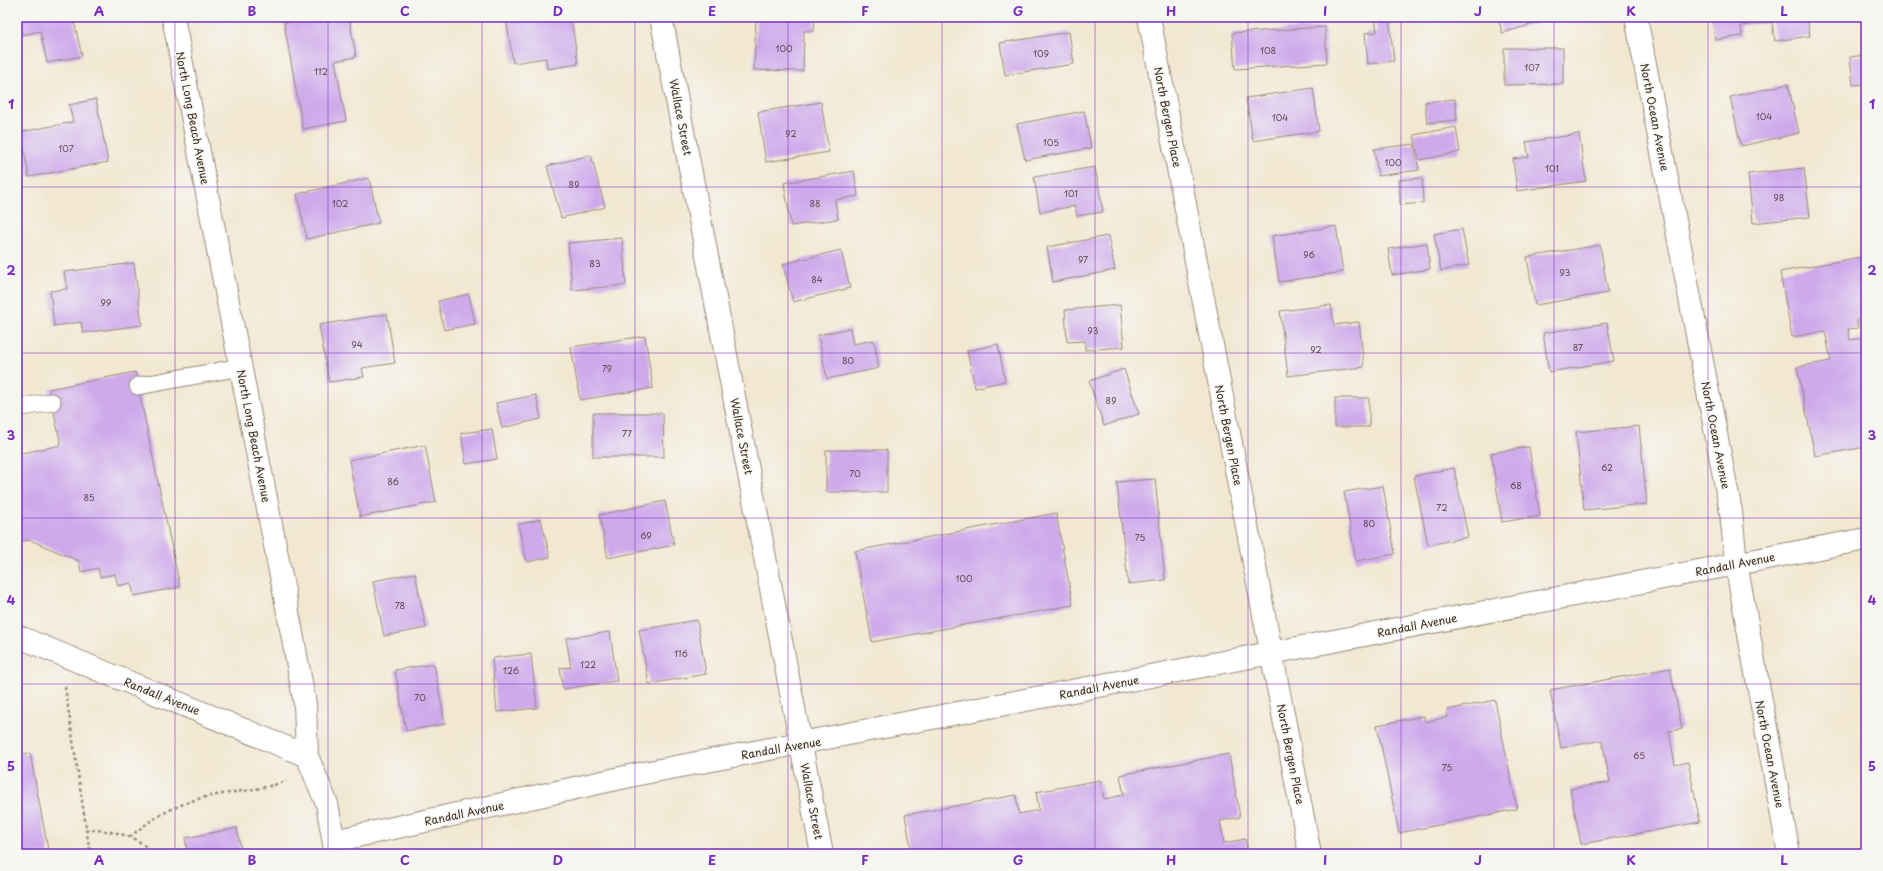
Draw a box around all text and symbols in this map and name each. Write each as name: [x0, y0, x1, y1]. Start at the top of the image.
text: A: [94, 1, 104, 20]
text: B: [248, 1, 257, 20]
text: C: [400, 1, 410, 20]
text: D: [553, 1, 563, 20]
text: E: [708, 1, 716, 20]
text: F: [861, 1, 869, 20]
text: G: [1013, 1, 1023, 20]
text: H: [1166, 1, 1176, 20]
text: I: [1323, 1, 1327, 20]
text: J: [1474, 1, 1482, 20]
text: K: [1626, 1, 1636, 20]
text: L: [1780, 1, 1788, 20]
house number: 100: [775, 41, 793, 55]
house number: 108: [1260, 43, 1276, 57]
house number: 109: [1033, 46, 1049, 60]
street label: North Long Beach Avenue: [172, 50, 214, 186]
house number: 107: [1524, 60, 1540, 74]
street label: North Ocean Avenue: [1636, 62, 1674, 172]
house number: 112: [314, 64, 328, 78]
street label: North Bergen Place: [1150, 65, 1186, 169]
street label: Wallace Street: [665, 77, 697, 157]
text: 1: [8, 94, 14, 113]
text: 1: [1869, 94, 1875, 113]
house number: 104: [1756, 109, 1772, 123]
house number: 104: [1272, 110, 1288, 124]
house number: 92: [785, 126, 797, 140]
house number: 105: [1043, 135, 1059, 149]
house number: 107: [58, 141, 74, 155]
house number: 100: [1384, 155, 1402, 169]
house number: 101: [1545, 161, 1559, 175]
house number: 89: [569, 177, 579, 191]
house number: 101: [1064, 186, 1078, 200]
house number: 98: [1774, 190, 1784, 204]
house number: 102: [332, 196, 348, 210]
house number: 88: [809, 196, 821, 210]
house number: 96: [1303, 247, 1315, 261]
house number: 97: [1078, 252, 1088, 266]
house number: 83: [589, 256, 601, 270]
text: 2: [6, 260, 16, 279]
text: 2: [1867, 260, 1877, 279]
house number: 93: [1560, 265, 1571, 279]
house number: 84: [811, 272, 823, 286]
house number: 99: [101, 295, 112, 309]
house number: 93: [1088, 323, 1099, 337]
house number: 94: [351, 337, 363, 351]
house number: 87: [1573, 340, 1583, 354]
house number: 92: [1310, 342, 1322, 356]
house number: 80: [842, 353, 855, 367]
house number: 79: [602, 361, 612, 375]
street label: North Long Beach Avenue: [233, 368, 275, 504]
street label: North Ocean Avenue: [1697, 380, 1735, 490]
street label: North Bergen Place: [1211, 383, 1247, 487]
house number: 89: [1106, 393, 1116, 407]
street label: Wallace Street: [726, 396, 758, 476]
text: 3: [7, 425, 16, 444]
text: 3: [1868, 425, 1877, 444]
house number: 77: [622, 426, 632, 440]
house number: 62: [1601, 460, 1613, 474]
house number: 70: [849, 466, 861, 480]
house number: 86: [387, 474, 399, 488]
house number: 68: [1510, 478, 1522, 492]
house number: 85: [83, 490, 95, 504]
house number: 72: [1436, 500, 1448, 514]
house number: 80: [1363, 516, 1376, 530]
house number: 69: [640, 528, 652, 542]
house number: 75: [1135, 530, 1145, 544]
street label: Randall Avenue: [1694, 548, 1776, 580]
house number: 100: [955, 571, 973, 585]
text: 4: [7, 590, 16, 609]
text: 4: [1868, 590, 1877, 609]
house number: 78: [395, 598, 405, 612]
street label: Randall Avenue: [1376, 609, 1458, 641]
house number: 116: [674, 646, 688, 660]
house number: 122: [580, 657, 596, 671]
house number: 126: [503, 663, 519, 677]
street label: Randall Avenue: [1058, 671, 1140, 703]
street label: Randall Avenue: [121, 673, 203, 719]
house number: 70: [414, 690, 426, 704]
street label: North Ocean Avenue: [1751, 699, 1789, 809]
street label: North Bergen Place: [1273, 702, 1309, 806]
street label: Randall Avenue: [740, 733, 822, 763]
house number: 65: [1633, 748, 1645, 762]
text: 5: [7, 756, 15, 775]
text: 5: [1868, 756, 1876, 775]
house number: 75: [1442, 760, 1452, 774]
street label: Wallace Street: [796, 761, 828, 841]
street label: Randall Avenue: [423, 796, 505, 830]
text: A: [94, 850, 104, 869]
text: B: [248, 850, 257, 869]
text: C: [400, 850, 410, 869]
text: D: [553, 850, 563, 869]
text: E: [708, 850, 716, 869]
text: F: [861, 850, 869, 869]
text: G: [1013, 850, 1023, 869]
text: H: [1166, 850, 1176, 869]
text: I: [1323, 850, 1327, 869]
text: J: [1474, 850, 1482, 869]
text: K: [1626, 850, 1636, 869]
text: L: [1780, 850, 1788, 869]

